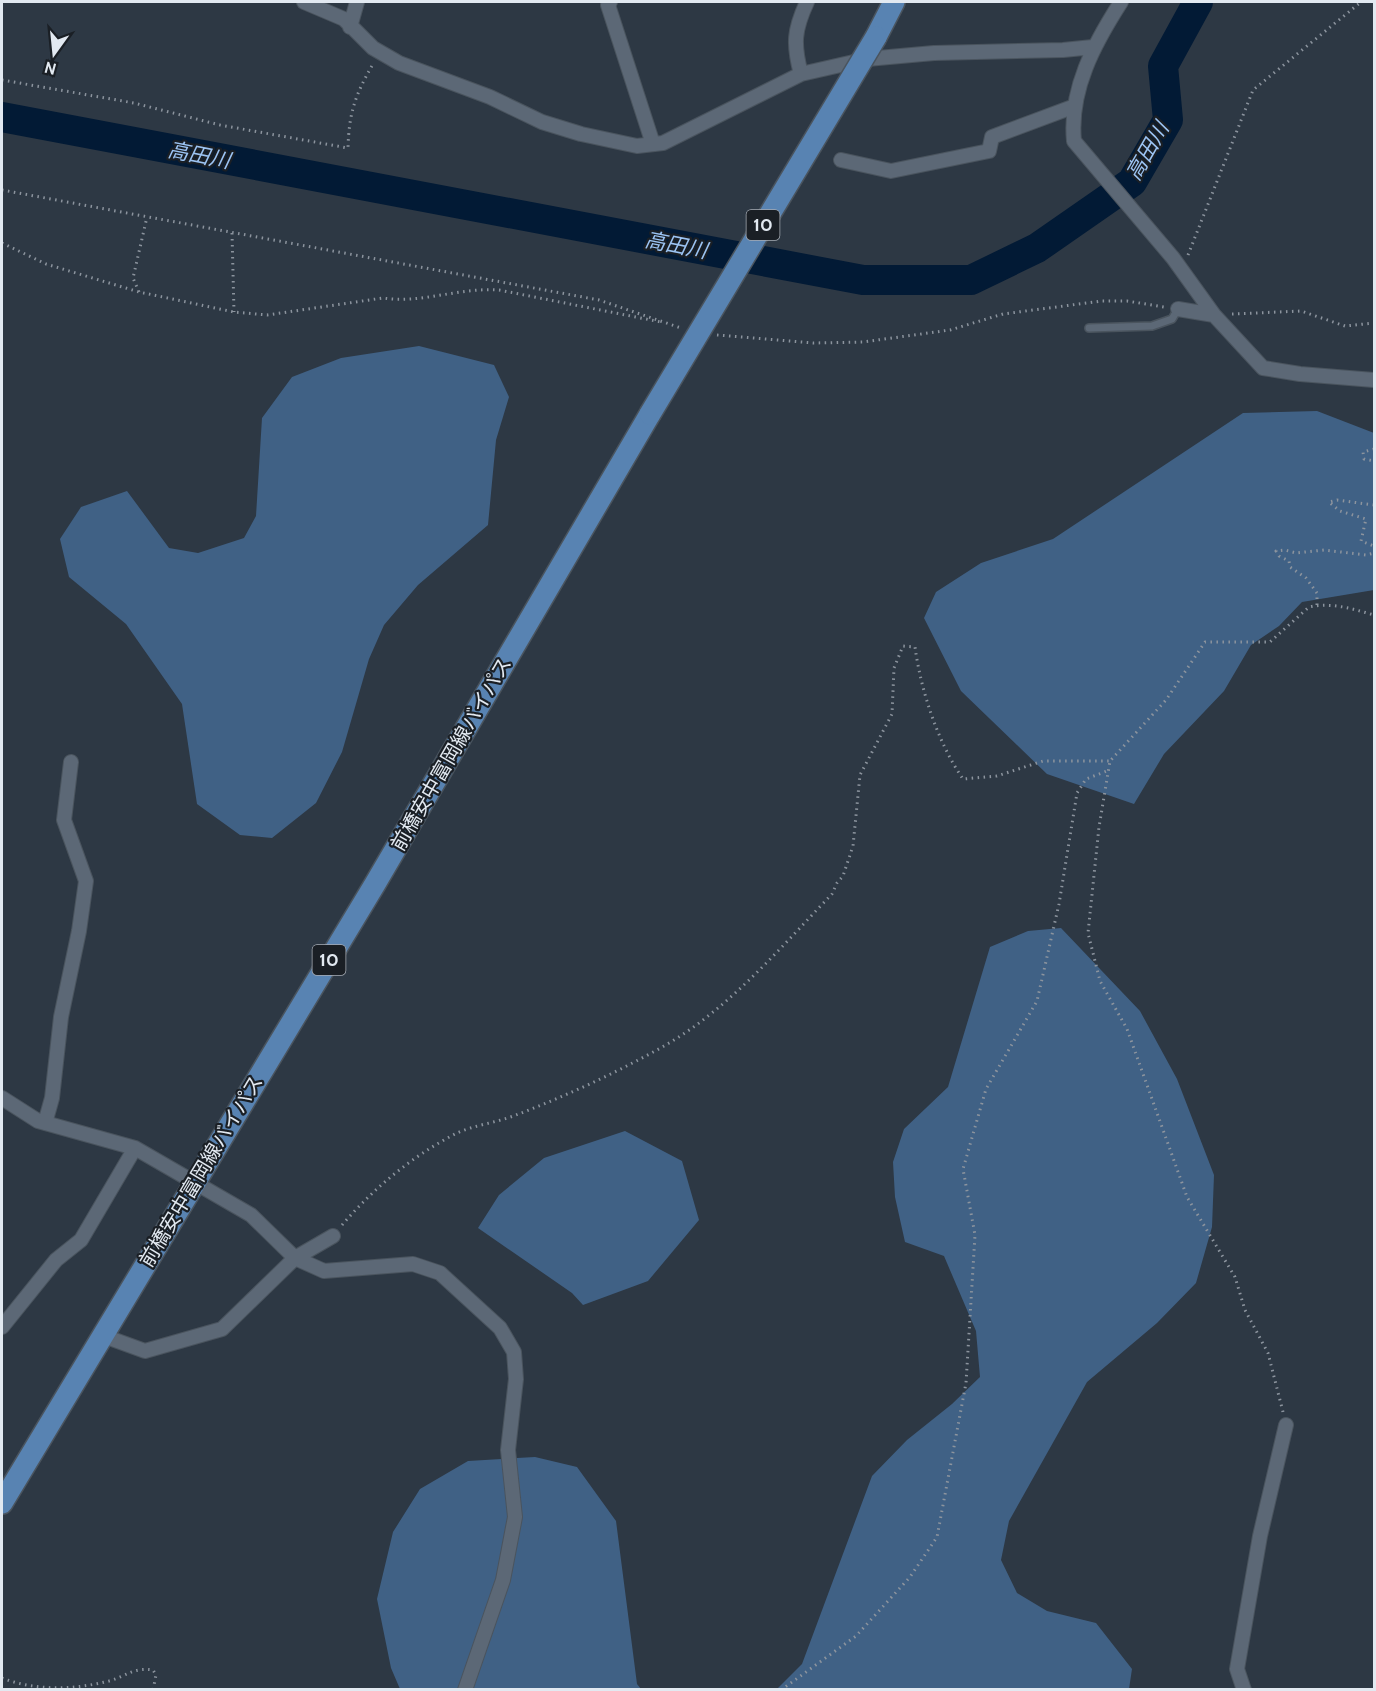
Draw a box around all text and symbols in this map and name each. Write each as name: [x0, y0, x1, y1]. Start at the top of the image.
north arrow: [24, 24, 84, 84]
text: N: [42, 57, 58, 79]
water label: 高田川: [1120, 116, 1175, 185]
water label: 高田川: [166, 137, 234, 174]
road number: 10: [746, 210, 780, 240]
water label: 高田川: [643, 227, 711, 264]
street label: 前橋安中富岡線バイパス: [386, 653, 516, 855]
road number: 10: [312, 945, 346, 975]
street label: 前橋安中富岡線バイパス: [134, 1071, 268, 1271]

